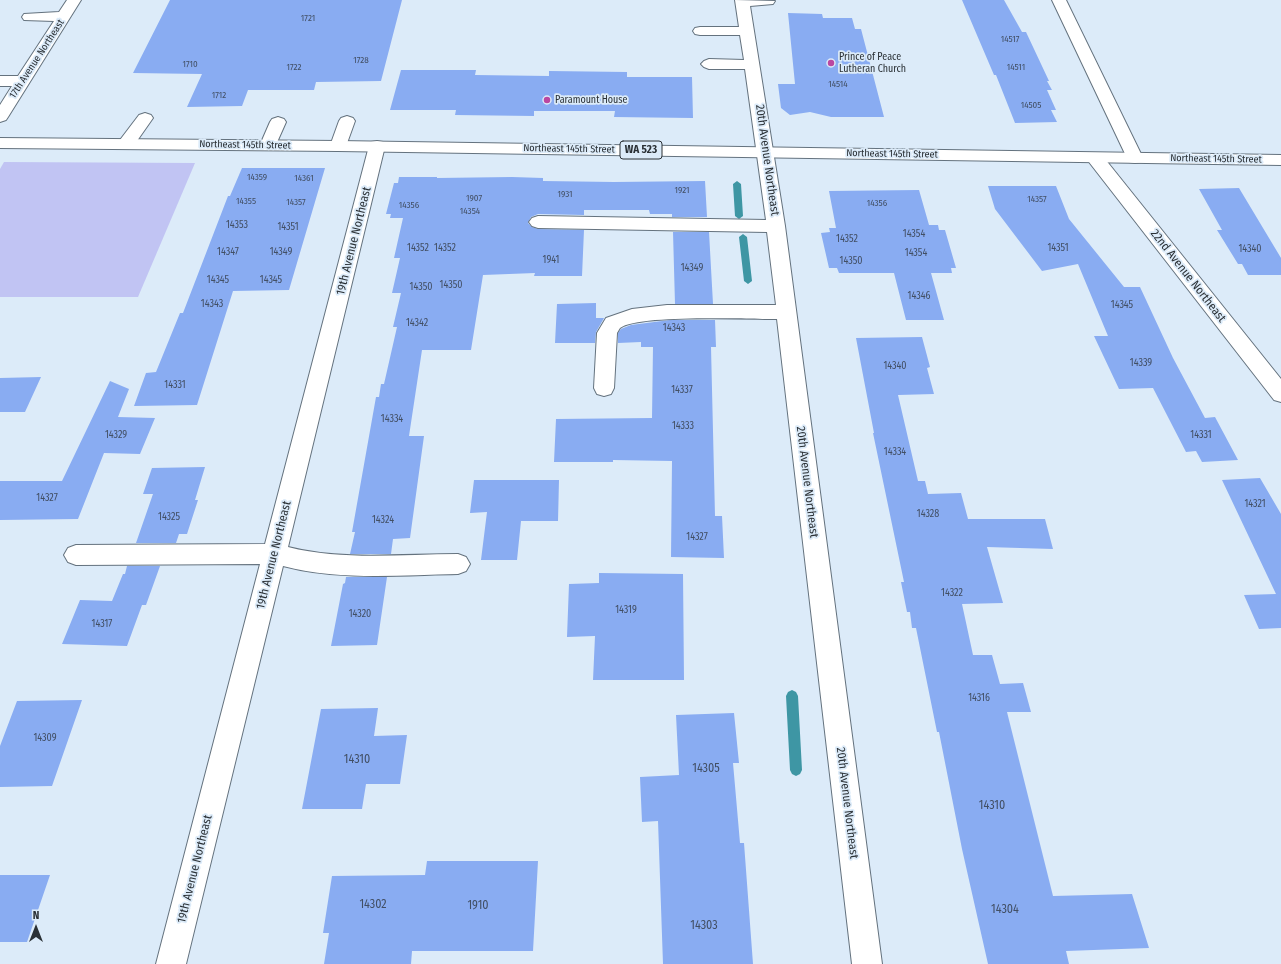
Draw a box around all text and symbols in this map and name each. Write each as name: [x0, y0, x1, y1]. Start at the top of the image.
house number: 1721: [301, 13, 315, 23]
street label: 17th Avenue Northeast: [7, 17, 67, 101]
house number: 14517: [1001, 34, 1019, 44]
place label: Prince of Peace Lutheran Church: [839, 51, 906, 74]
house number: 1728: [353, 55, 369, 65]
marker: Prince of Peace Lutheran Church: [826, 58, 836, 68]
house number: 1710: [182, 59, 198, 69]
house number: 1722: [287, 62, 301, 72]
house number: 14511: [1007, 62, 1025, 72]
house number: 14514: [828, 79, 848, 89]
house number: 1712: [212, 90, 226, 100]
place label: Paramount House: [555, 94, 628, 106]
marker: Paramount House: [542, 95, 552, 105]
house number: 14505: [1021, 100, 1041, 110]
street label: 20th Avenue Northeast: [752, 103, 782, 217]
street label: Northeast 145th Street: [199, 138, 291, 152]
road number: WA 523: [620, 141, 662, 159]
street label: Northeast 145th Street: [523, 142, 615, 156]
street label: Northeast 145th Street: [846, 147, 938, 161]
street label: Northeast 145th Street: [1170, 152, 1262, 166]
house number: 14359: [247, 172, 267, 182]
house number: 14361: [294, 173, 314, 183]
street label: 19th Avenue Northeast: [334, 185, 374, 297]
house number: 1921: [674, 185, 690, 195]
house number: 1931: [557, 189, 573, 199]
house number: 1907: [466, 193, 482, 203]
house number: 14357: [1027, 194, 1047, 204]
house number: 14355: [236, 196, 256, 206]
house number: 14357: [286, 197, 306, 207]
house number: 14356: [867, 198, 887, 208]
house number: 14356: [399, 200, 419, 210]
house number: 14354: [460, 206, 480, 216]
house number: 14353: [226, 219, 248, 231]
house number: 14351: [277, 221, 299, 233]
street label: 22nd Avenue Northeast: [1147, 227, 1229, 325]
house number: 14354: [903, 228, 925, 240]
house number: 14352: [836, 233, 858, 245]
house number: 14352: [407, 242, 429, 254]
house number: 14352: [434, 242, 456, 254]
house number: 14351: [1047, 242, 1069, 254]
house number: 14340: [1238, 243, 1262, 255]
house number: 14347: [217, 246, 239, 258]
house number: 14349: [270, 246, 292, 258]
house number: 14354: [905, 247, 927, 259]
house number: 1941: [543, 254, 559, 266]
house number: 14350: [840, 255, 862, 267]
house number: 14349: [681, 262, 703, 274]
house number: 14345: [207, 274, 229, 286]
house number: 14345: [260, 274, 282, 286]
house number: 14350: [440, 279, 462, 291]
house number: 14350: [410, 281, 432, 293]
house number: 14346: [908, 290, 930, 302]
house number: 14343: [201, 298, 223, 310]
house number: 14345: [1111, 299, 1133, 311]
house number: 14342: [406, 317, 428, 329]
house number: 14343: [663, 322, 685, 334]
house number: 14339: [1130, 357, 1152, 369]
house number: 14340: [883, 360, 907, 372]
house number: 14331: [164, 379, 186, 391]
house number: 14337: [671, 384, 693, 396]
house number: 14334: [381, 413, 403, 425]
house number: 14333: [672, 420, 694, 432]
street label: 20th Avenue Northeast: [793, 425, 821, 539]
house number: 14329: [105, 429, 127, 441]
house number: 14331: [1190, 429, 1212, 441]
house number: 14334: [884, 446, 906, 458]
house number: 14327: [36, 492, 58, 504]
house number: 14321: [1244, 498, 1266, 510]
street label: 19th Avenue Northeast: [254, 499, 294, 611]
house number: 14328: [917, 508, 939, 520]
house number: 14325: [158, 511, 180, 523]
house number: 14324: [372, 514, 394, 526]
house number: 14327: [686, 531, 708, 543]
house number: 14322: [941, 587, 963, 599]
house number: 14319: [615, 604, 637, 616]
house number: 14320: [349, 608, 371, 620]
house number: 14317: [92, 618, 112, 630]
house number: 14316: [968, 692, 990, 704]
house number: 14309: [33, 732, 57, 744]
street label: 20th Avenue Northeast: [833, 746, 861, 860]
house number: 14310: [344, 753, 370, 767]
house number: 14305: [692, 762, 720, 776]
house number: 14310: [979, 799, 1005, 813]
street label: 19th Avenue Northeast: [175, 813, 215, 925]
house number: 14302: [359, 898, 387, 912]
house number: 1910: [467, 899, 489, 913]
house number: 14304: [991, 903, 1019, 917]
north arrow: [16, 908, 56, 948]
text: N: [33, 909, 39, 922]
house number: 14303: [690, 919, 718, 933]

